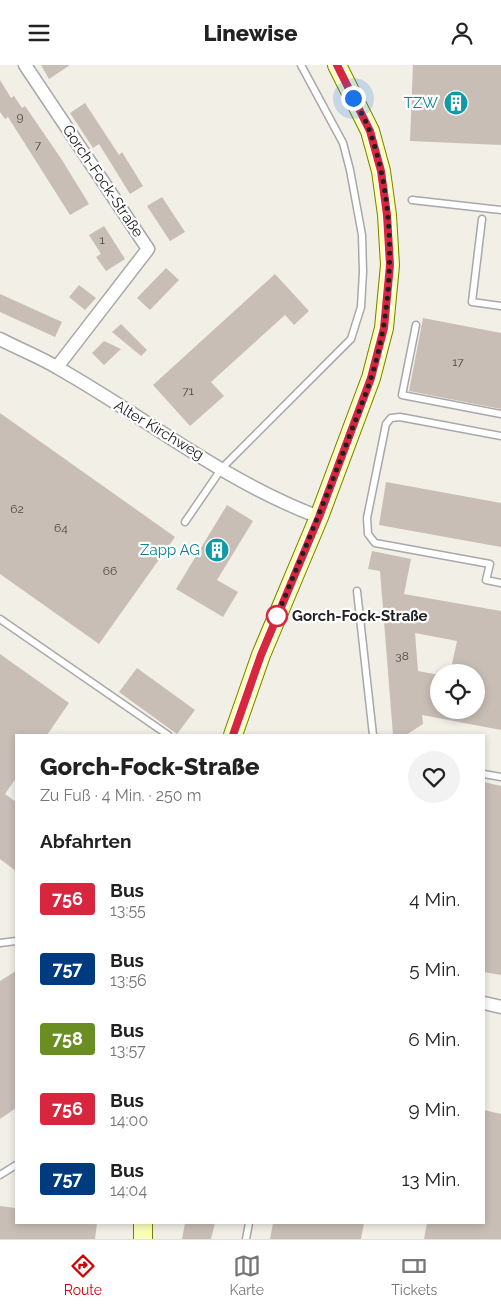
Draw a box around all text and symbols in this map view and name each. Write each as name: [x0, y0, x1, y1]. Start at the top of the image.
icon: menu: [25, 19, 53, 47]
icon: person: [448, 19, 476, 47]
text: Linewise: [203, 20, 298, 46]
your location: [341, 86, 366, 111]
building icon: TZW: [443, 90, 469, 116]
place label: TZW: [404, 94, 438, 112]
house number: 9: [16, 110, 24, 124]
street label: Gorch-Fock-Straße: [59, 121, 147, 241]
house number: 7: [35, 138, 42, 152]
house number: 1: [99, 233, 105, 247]
house number: 17: [452, 355, 464, 369]
house number: 71: [182, 384, 194, 398]
street label: Alter Kirchweg: [111, 396, 207, 464]
house number: 62: [10, 502, 24, 516]
house number: 64: [54, 521, 68, 535]
building icon: Zapp AG: [204, 537, 230, 563]
place label: Zapp AG: [140, 541, 200, 559]
house number: 66: [103, 564, 117, 578]
marker: Gorch-Fock-Straße: [266, 605, 288, 627]
place label: Gorch-Fock-Straße: [292, 607, 428, 625]
house number: 38: [395, 649, 409, 663]
map controls: [430, 664, 485, 719]
button: locate: [430, 664, 485, 719]
button: heart: [408, 751, 460, 803]
text: Gorch-Fock-Straße: [40, 752, 259, 781]
text: Zu Fuß · 4 Min. · 250 m: [40, 786, 201, 805]
text: Abfahrten: [40, 830, 131, 852]
text: Bus: [110, 879, 144, 901]
text: 756: [52, 888, 83, 909]
text: 4 Min.: [409, 888, 460, 910]
text: 13:55: [110, 901, 146, 920]
text: Bus: [110, 949, 144, 971]
text: 757: [53, 958, 82, 979]
text: 5 Min.: [409, 958, 460, 980]
text: 13:56: [110, 971, 147, 990]
text: Bus: [110, 1019, 144, 1041]
text: 758: [52, 1028, 83, 1049]
text: 6 Min.: [408, 1028, 460, 1050]
text: 13:57: [110, 1041, 146, 1060]
text: Bus: [110, 1089, 144, 1111]
text: 756: [52, 1098, 83, 1119]
text: 9 Min.: [409, 1098, 460, 1120]
text: 14:00: [110, 1111, 148, 1130]
text: Bus: [110, 1159, 144, 1181]
text: 757: [53, 1168, 82, 1189]
text: 13 Min.: [401, 1168, 460, 1190]
text: 14:04: [110, 1181, 147, 1200]
tab: Route: [64, 1252, 102, 1298]
tab: Karte: [230, 1252, 264, 1298]
tab: Tickets: [391, 1252, 437, 1298]

